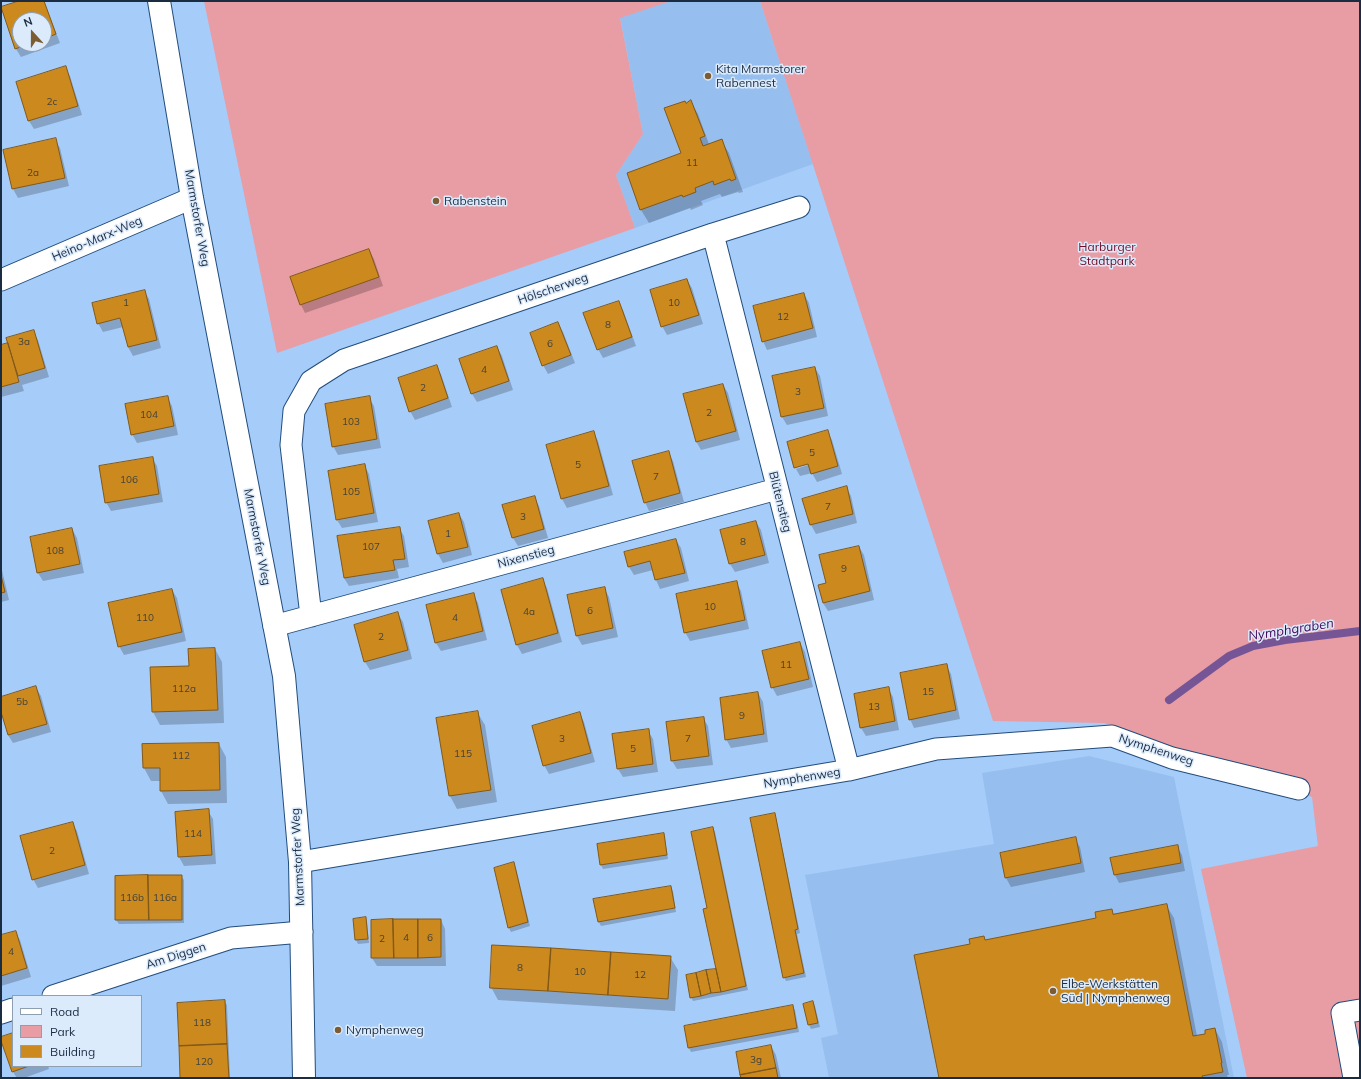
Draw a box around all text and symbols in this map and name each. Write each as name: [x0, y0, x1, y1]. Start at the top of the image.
north arrow: [12, 12, 52, 52]
text: N: [22, 14, 34, 30]
place label: Kita Marmstorer Rabennest: [716, 62, 805, 90]
marker: Kita Marmstorer Rabennest: [703, 71, 713, 81]
house number: 2c: [47, 96, 57, 108]
house number: 11: [686, 157, 698, 169]
house number: 2a: [27, 167, 39, 179]
street label: Marmstorfer Weg: [181, 168, 213, 268]
place label: Rabenstein: [444, 194, 507, 208]
marker: Rabenstein: [431, 196, 441, 206]
street label: Heino-Marx-Weg: [50, 213, 144, 265]
park label: Harburger Stadtpark: [1078, 240, 1136, 268]
street label: Hölscherweg: [516, 270, 590, 308]
house number: 1: [123, 297, 129, 309]
house number: 10: [668, 297, 680, 309]
house number: 12: [777, 311, 789, 323]
house number: 8: [605, 319, 611, 331]
house number: 3a: [18, 336, 30, 348]
house number: 6: [547, 338, 553, 350]
house number: 4: [481, 364, 487, 376]
house number: 2: [420, 382, 426, 394]
house number: 3: [795, 386, 801, 398]
house number: 2: [706, 407, 712, 419]
house number: 104: [140, 409, 158, 421]
house number: 103: [342, 416, 360, 428]
house number: 5: [809, 447, 815, 459]
house number: 5: [575, 459, 581, 471]
street label: Blütenstieg: [765, 470, 795, 534]
house number: 7: [653, 471, 659, 483]
house number: 106: [120, 474, 138, 486]
house number: 105: [342, 486, 360, 498]
street label: Marmstorfer Weg: [241, 487, 273, 587]
house number: 7: [825, 501, 831, 513]
house number: 3: [520, 511, 526, 523]
house number: 1: [445, 528, 451, 540]
house number: 8: [740, 536, 746, 548]
house number: 107: [362, 541, 380, 553]
street label: Nixenstieg: [496, 542, 556, 572]
house number: 108: [46, 545, 64, 557]
house number: 9: [841, 563, 847, 575]
house number: 10: [704, 601, 716, 613]
house number: 6: [587, 605, 593, 617]
house number: 4a: [523, 606, 535, 618]
house number: 110: [136, 612, 154, 624]
house number: 4: [452, 612, 458, 624]
water label: Nymphgraben: [1247, 616, 1335, 644]
house number: 2: [378, 631, 384, 643]
house number: 11: [780, 659, 792, 671]
house number: 112a: [172, 683, 196, 695]
house number: 15: [922, 686, 934, 698]
house number: 5b: [16, 696, 28, 708]
house number: 13: [868, 701, 880, 713]
house number: 9: [739, 710, 745, 722]
street label: Nymphenweg: [1117, 731, 1195, 769]
house number: 3: [559, 733, 565, 745]
house number: 7: [685, 733, 691, 745]
house number: 5: [630, 743, 636, 755]
house number: 115: [454, 748, 472, 760]
house number: 112: [172, 750, 190, 762]
street label: Nymphenweg: [762, 765, 842, 791]
street label: Marmstorfer Weg: [288, 808, 308, 906]
house number: 114: [184, 828, 202, 840]
house number: 2: [49, 845, 55, 857]
house number: 116b: [120, 892, 144, 904]
house number: 116a: [153, 892, 177, 904]
house number: 4: [403, 932, 409, 944]
house number: 6: [427, 932, 433, 944]
house number: 2: [379, 933, 385, 945]
street label: Am Diggen: [144, 940, 208, 972]
house number: 4: [8, 946, 14, 958]
house number: 8: [517, 962, 523, 974]
house number: 10: [574, 966, 586, 978]
house number: 12: [634, 969, 646, 981]
place label: Elbe-Werkstätten Süd | Nymphenweg: [1061, 977, 1170, 1005]
marker: Elbe-Werkstätten Süd | Nymphenweg: [1048, 986, 1058, 996]
legend: [12, 995, 142, 1067]
text: Road: [50, 1004, 79, 1019]
house number: 118: [193, 1017, 211, 1029]
place label: Nymphenweg: [346, 1023, 424, 1037]
text: Park: [50, 1024, 75, 1039]
marker: Nymphenweg: [333, 1025, 343, 1035]
text: Building: [50, 1044, 95, 1059]
house number: 3g: [750, 1054, 762, 1066]
house number: 120: [195, 1056, 213, 1068]

